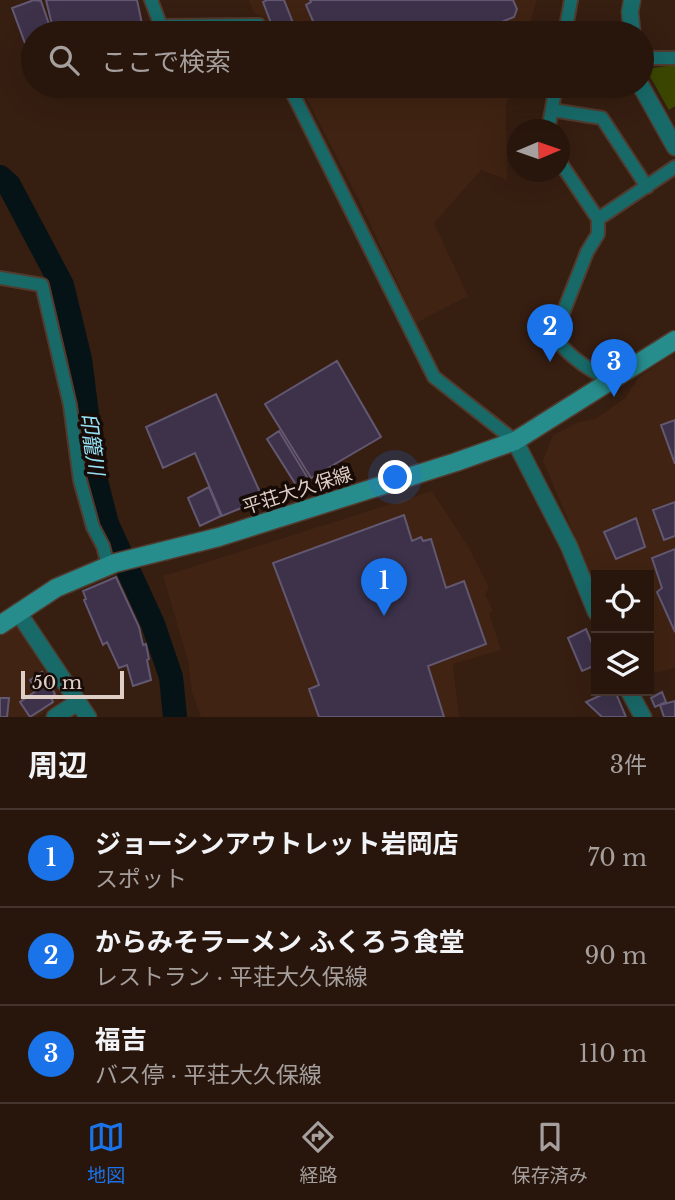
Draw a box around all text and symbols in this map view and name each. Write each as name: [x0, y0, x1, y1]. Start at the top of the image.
search box: [21, 21, 654, 98]
icon: search: [45, 41, 83, 79]
text: ここで検索: [101, 46, 231, 78]
north arrow: [507, 119, 570, 182]
pin: 2: [527, 304, 573, 362]
pin: 3: [591, 339, 637, 397]
water label: 印籠川: [75, 411, 110, 479]
your location: [378, 460, 412, 494]
street label: 平荘大久保線: [239, 462, 355, 519]
pin: 1: [361, 558, 407, 616]
map controls: [591, 570, 654, 696]
button: locate: [591, 570, 654, 633]
button: layers: [591, 633, 654, 696]
scale bar: [21, 668, 124, 700]
text: 50 m: [32, 671, 82, 694]
text: 周辺: [28, 747, 88, 784]
text: 3件: [610, 751, 647, 779]
text: ジョーシンアウトレット岩岡店: [95, 828, 458, 860]
text: 1: [46, 844, 56, 872]
text: 70 m: [588, 844, 647, 872]
text: スポット: [95, 865, 187, 893]
text: からみそラーメン ふくろう食堂: [95, 926, 465, 958]
text: 2: [44, 942, 58, 970]
text: 90 m: [585, 942, 647, 970]
text: レストラン · 平荘大久保線: [95, 963, 368, 991]
text: 福吉: [95, 1024, 147, 1056]
text: 3: [44, 1040, 58, 1068]
text: 110 m: [579, 1040, 647, 1068]
text: バス停 · 平荘大久保線: [95, 1061, 322, 1089]
tab: 地図: [87, 1118, 125, 1187]
tab: 経路: [299, 1118, 338, 1187]
tab: 保存済み: [512, 1118, 588, 1187]

